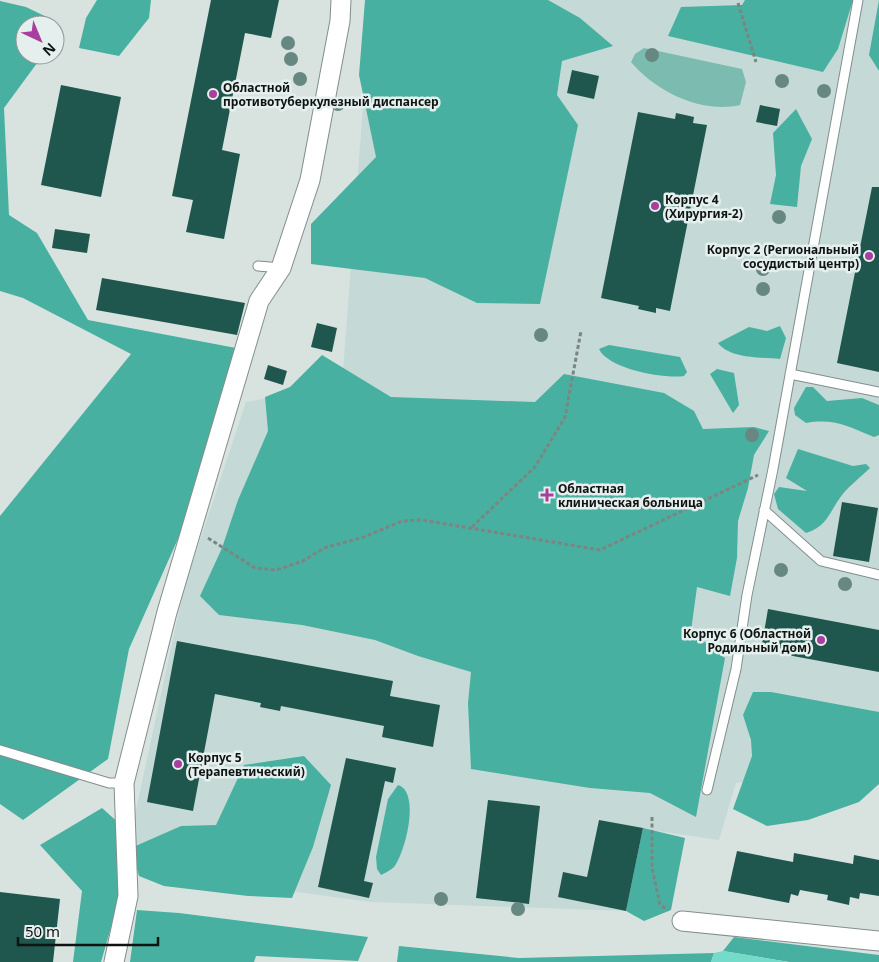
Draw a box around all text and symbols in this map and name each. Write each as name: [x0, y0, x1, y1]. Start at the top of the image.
north arrow: [15, 15, 65, 65]
text: N: [39, 39, 60, 61]
place label: Областной противотуберкулезный диспансер: [223, 79, 439, 110]
marker: Областной противотуберкулезный диспансер: [207, 88, 219, 100]
place label: Корпус 4 (Хирургия-2): [665, 191, 743, 222]
marker: Корпус 4 (Хирургия-2): [649, 200, 661, 212]
place label: Корпус 2 (Региональный сосудистый центр): [707, 241, 859, 272]
marker: Корпус 2 (Региональный сосудистый центр): [863, 250, 875, 262]
place label: Областная клиническая больница: [558, 480, 703, 511]
marker: Областная клиническая больница: [540, 488, 554, 502]
place label: Корпус 6 (Областной Родильный дом): [683, 625, 811, 656]
marker: Корпус 6 (Областной Родильный дом): [815, 634, 827, 646]
place label: Корпус 5 (Терапевтический): [188, 749, 305, 780]
marker: Корпус 5 (Терапевтический): [172, 758, 184, 770]
scale bar: [18, 914, 158, 946]
text: 50 m: [25, 921, 60, 941]

